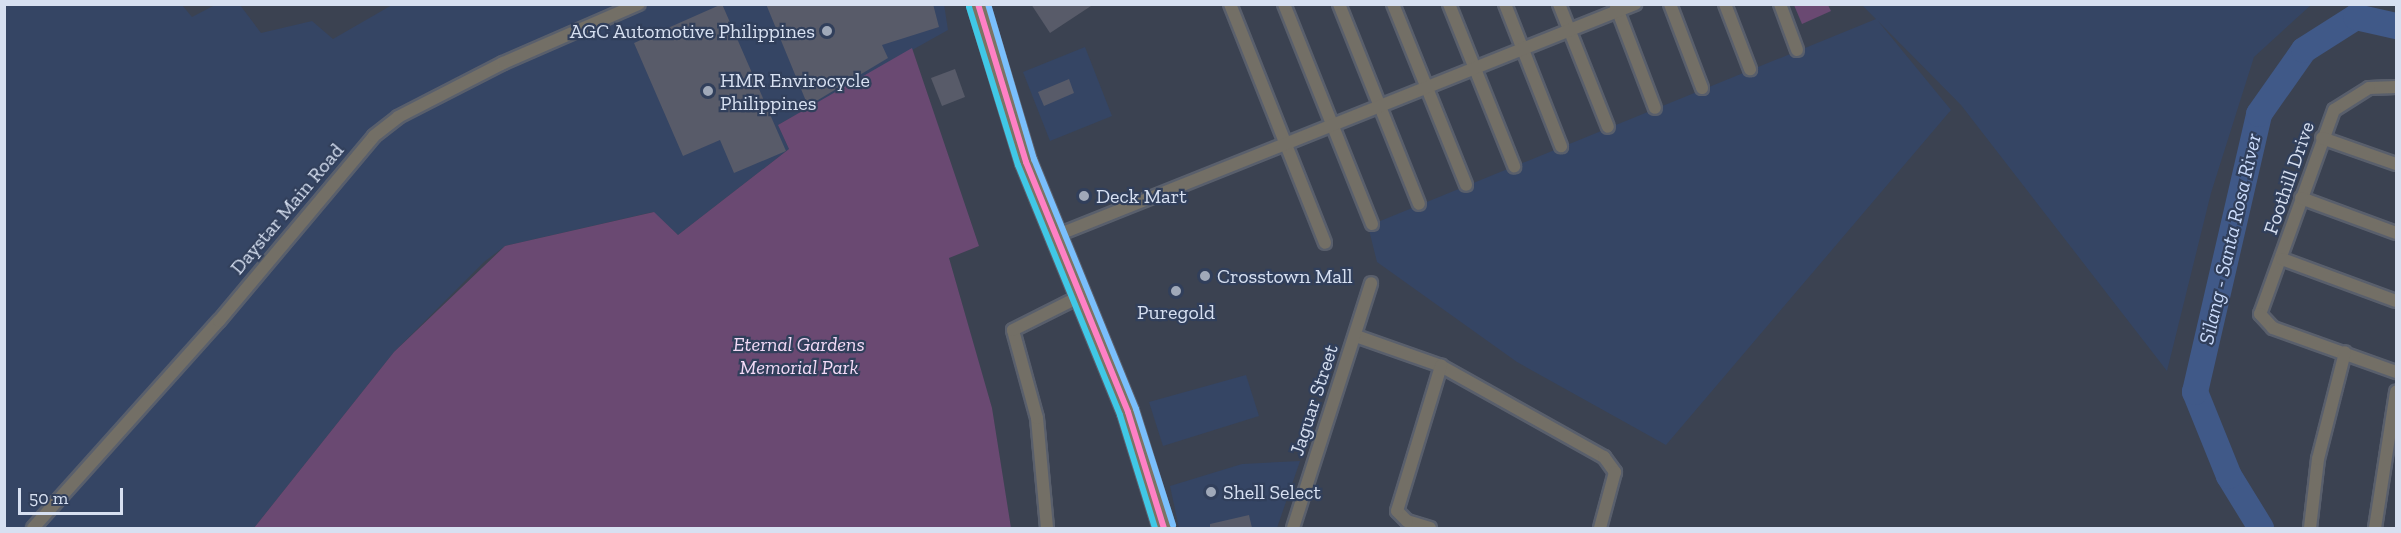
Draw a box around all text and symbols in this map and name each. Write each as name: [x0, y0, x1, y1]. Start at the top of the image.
place label: AGC Automotive Philippines: [569, 19, 815, 43]
marker: AGC Automotive Philippines: [820, 24, 834, 38]
place label: HMR Envirocycle Philippines: [720, 68, 870, 115]
marker: HMR Envirocycle Philippines: [701, 84, 715, 98]
street label: Foothill Drive: [2258, 118, 2320, 238]
water label: Silang - Santa Rosa River: [2193, 131, 2267, 347]
street label: Daystar Main Road: [225, 139, 349, 279]
place label: Deck Mart: [1096, 184, 1187, 208]
marker: Deck Mart: [1077, 189, 1091, 203]
place label: Crosstown Mall: [1217, 264, 1353, 288]
marker: Crosstown Mall: [1198, 269, 1212, 283]
marker: Puregold: [1169, 284, 1183, 298]
place label: Puregold: [1137, 300, 1215, 324]
park label: Eternal Gardens Memorial Park: [733, 333, 865, 380]
street label: Jaguar Street: [1285, 341, 1343, 459]
scale bar: [21, 476, 126, 514]
place label: Shell Select: [1223, 480, 1321, 504]
marker: Shell Select: [1204, 485, 1218, 499]
text: 50 m: [29, 487, 68, 509]

